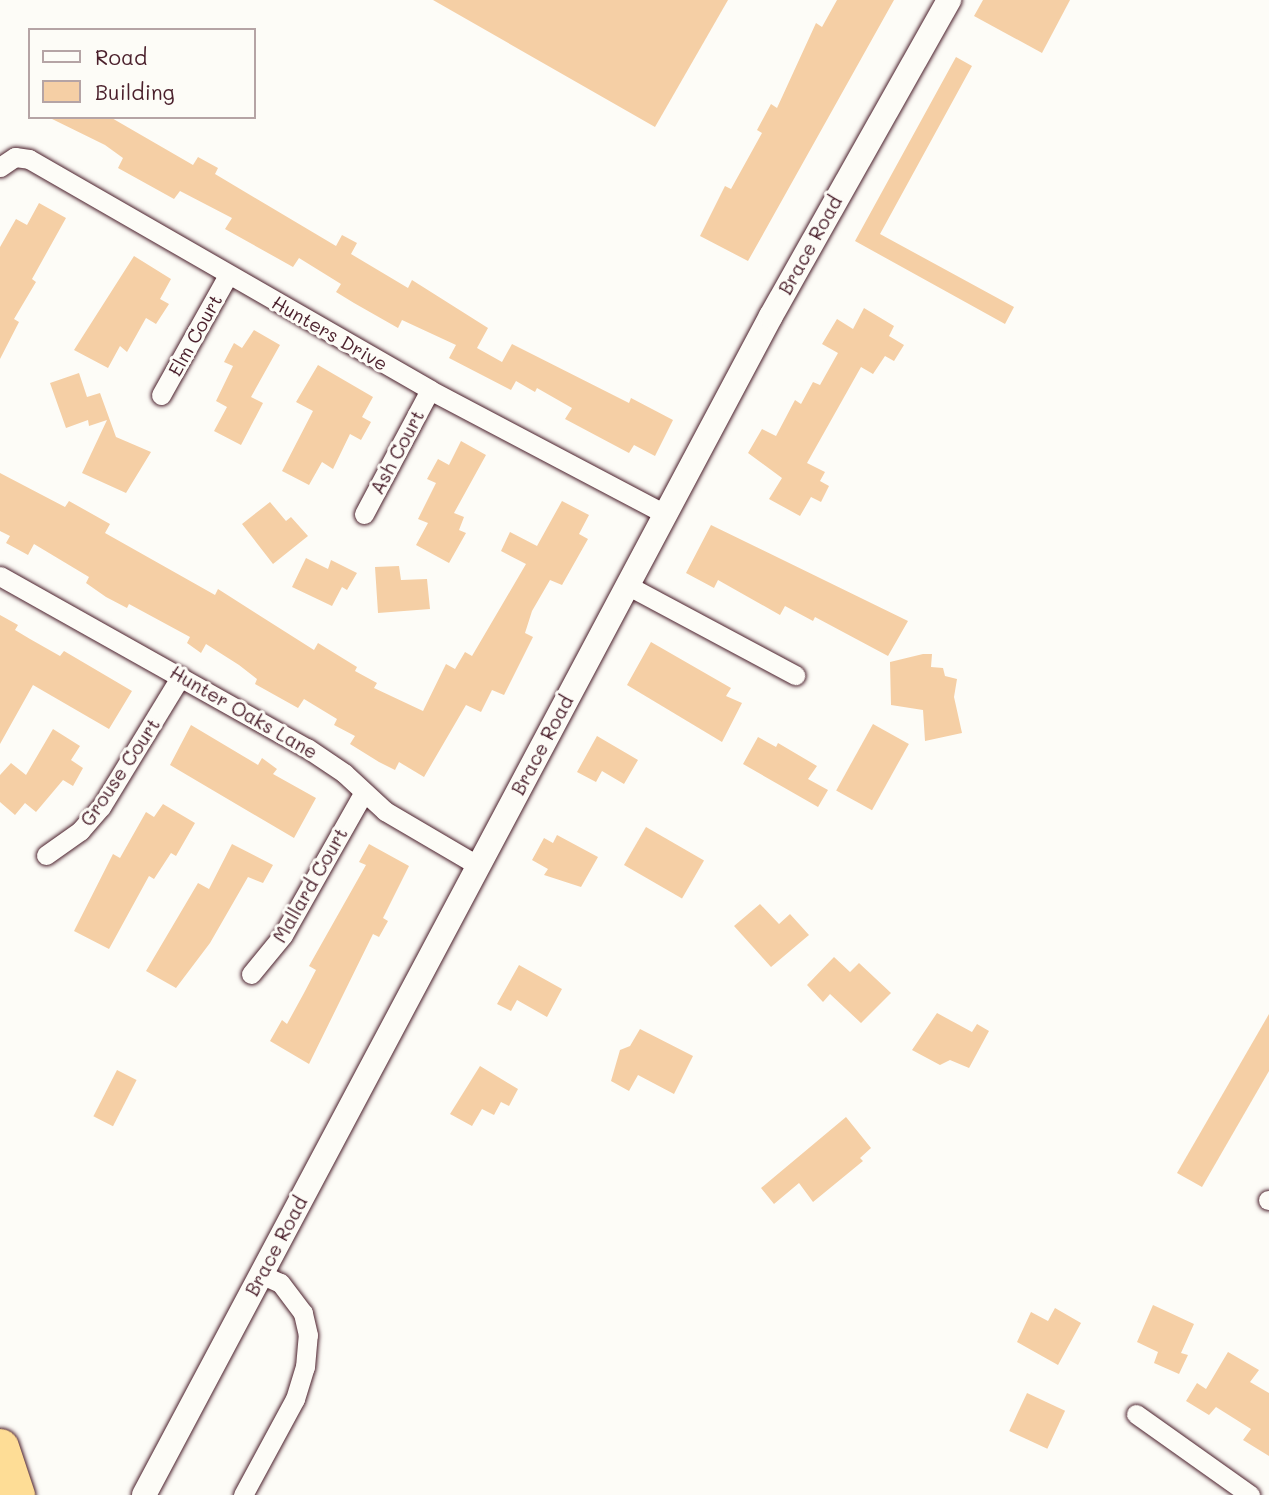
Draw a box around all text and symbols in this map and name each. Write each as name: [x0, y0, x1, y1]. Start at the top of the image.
legend: [28, 28, 256, 119]
text: Road: [95, 43, 147, 70]
text: Building: [95, 78, 175, 105]
street label: Brace Road: [773, 192, 847, 298]
street label: Elm Court: [163, 290, 227, 380]
street label: Hunters Drive: [268, 291, 392, 375]
street label: Ash Court: [365, 406, 429, 498]
street label: Hunter Oaks Lane: [166, 660, 322, 764]
street label: Brace Road: [506, 691, 578, 799]
street label: Grouse Court: [75, 714, 165, 830]
street label: Mallard Court: [268, 823, 352, 947]
street label: Brace Road: [240, 1192, 312, 1300]

